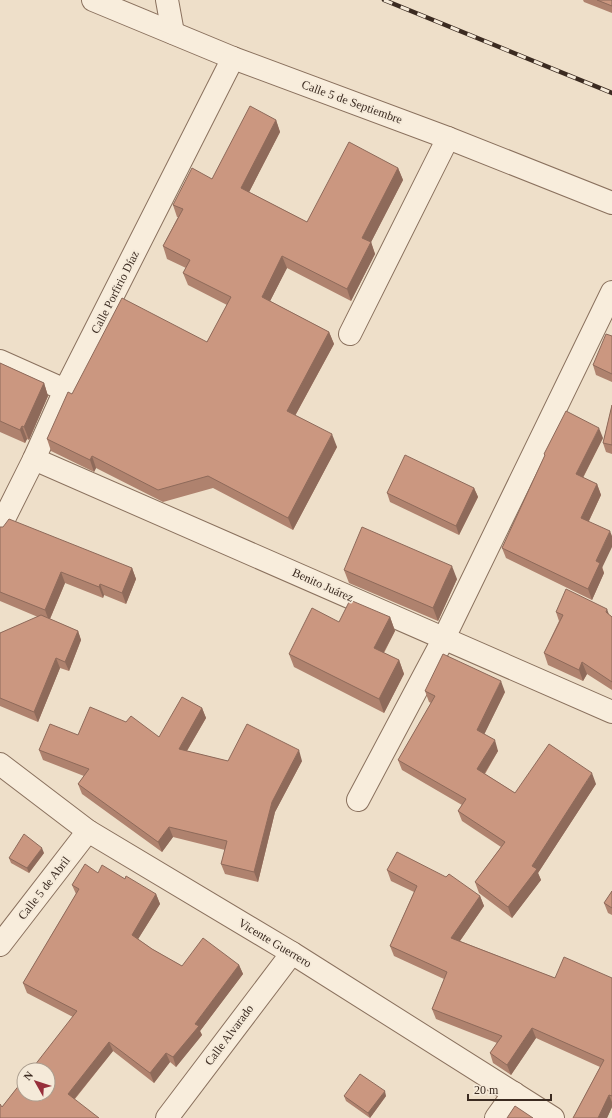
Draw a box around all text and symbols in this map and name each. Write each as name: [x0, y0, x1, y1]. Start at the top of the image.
street label: Calle 5 de Septiembre: [300, 77, 404, 127]
street label: Calle Porfirio Díaz: [88, 248, 142, 336]
street label: Benito Juárez: [290, 565, 356, 605]
street label: Calle 5 de Abril: [15, 853, 73, 922]
street label: Vicente Guerrero: [236, 916, 314, 970]
street label: Calle Alvarado: [202, 1002, 256, 1068]
north arrow: [16, 1062, 56, 1102]
text: N: [21, 1069, 35, 1083]
scale bar: [468, 1076, 551, 1102]
text: 20 m: [474, 1083, 499, 1097]

